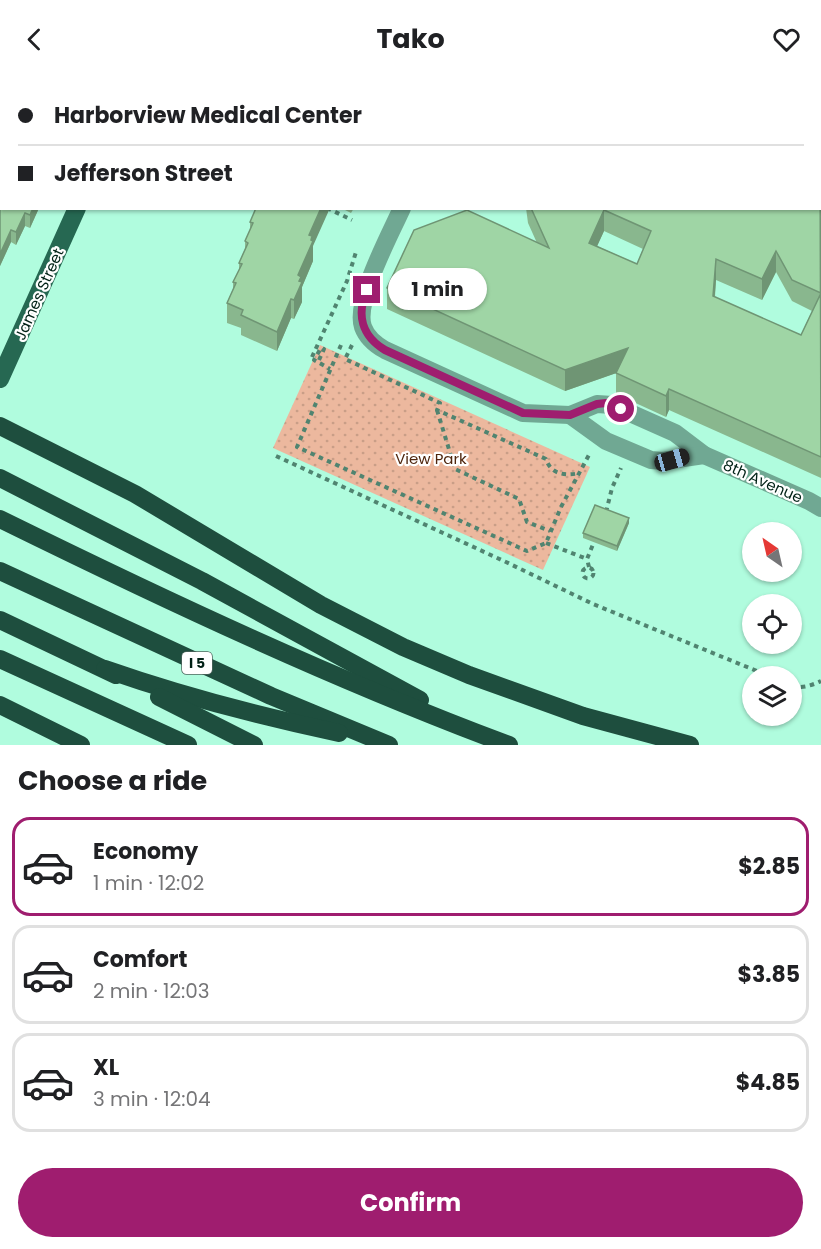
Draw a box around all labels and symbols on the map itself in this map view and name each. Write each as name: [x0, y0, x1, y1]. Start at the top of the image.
street label: James Street: [9, 245, 69, 343]
callout: 1 min: [388, 269, 487, 311]
route end: [353, 276, 380, 303]
route start: [607, 395, 634, 422]
car: [652, 446, 692, 474]
park label: View Park: [395, 448, 467, 469]
street label: 8th Avenue: [720, 454, 806, 508]
north arrow: [742, 522, 802, 582]
road number: I 5: [182, 652, 212, 674]

